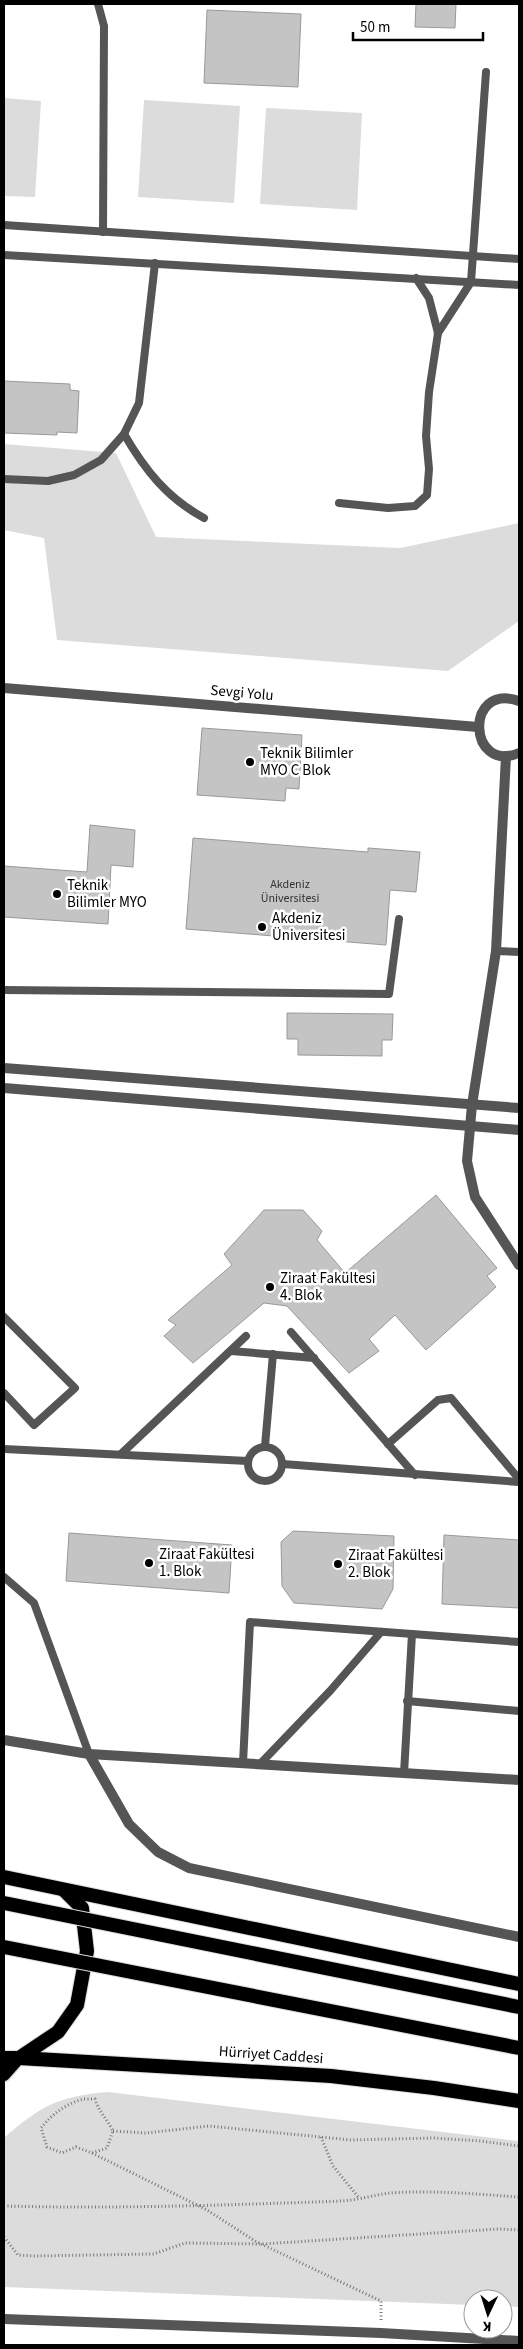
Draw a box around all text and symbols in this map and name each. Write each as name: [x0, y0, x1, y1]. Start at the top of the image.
scale bar: [353, 10, 483, 42]
text: 50 m: [360, 17, 390, 38]
street label: Sevgi Yolu: [209, 680, 275, 706]
place label: Teknik Bilimler MYO C Blok: [260, 743, 354, 781]
marker: Teknik Bilimler MYO C Blok: [244, 756, 256, 768]
place label: Teknik Bilimler MYO: [67, 875, 147, 913]
house number: Akdeniz Üniversitesi: [261, 876, 319, 907]
marker: Teknik Bilimler MYO: [51, 888, 63, 900]
place label: Akdeniz Üniversitesi: [272, 908, 345, 946]
marker: Akdeniz Üniversitesi: [256, 921, 268, 933]
place label: Ziraat Fakültesi 4. Blok: [280, 1268, 376, 1306]
marker: Ziraat Fakültesi 4. Blok: [264, 1281, 276, 1293]
place label: Ziraat Fakültesi 1. Blok: [159, 1544, 255, 1582]
place label: Ziraat Fakültesi 2. Blok: [348, 1545, 444, 1583]
marker: Ziraat Fakültesi 1. Blok: [143, 1557, 155, 1569]
marker: Ziraat Fakültesi 2. Blok: [332, 1558, 344, 1570]
street label: Hürriyet Caddesi: [218, 2041, 324, 2069]
north arrow: [463, 2289, 513, 2339]
text: K: [482, 2316, 492, 2336]

